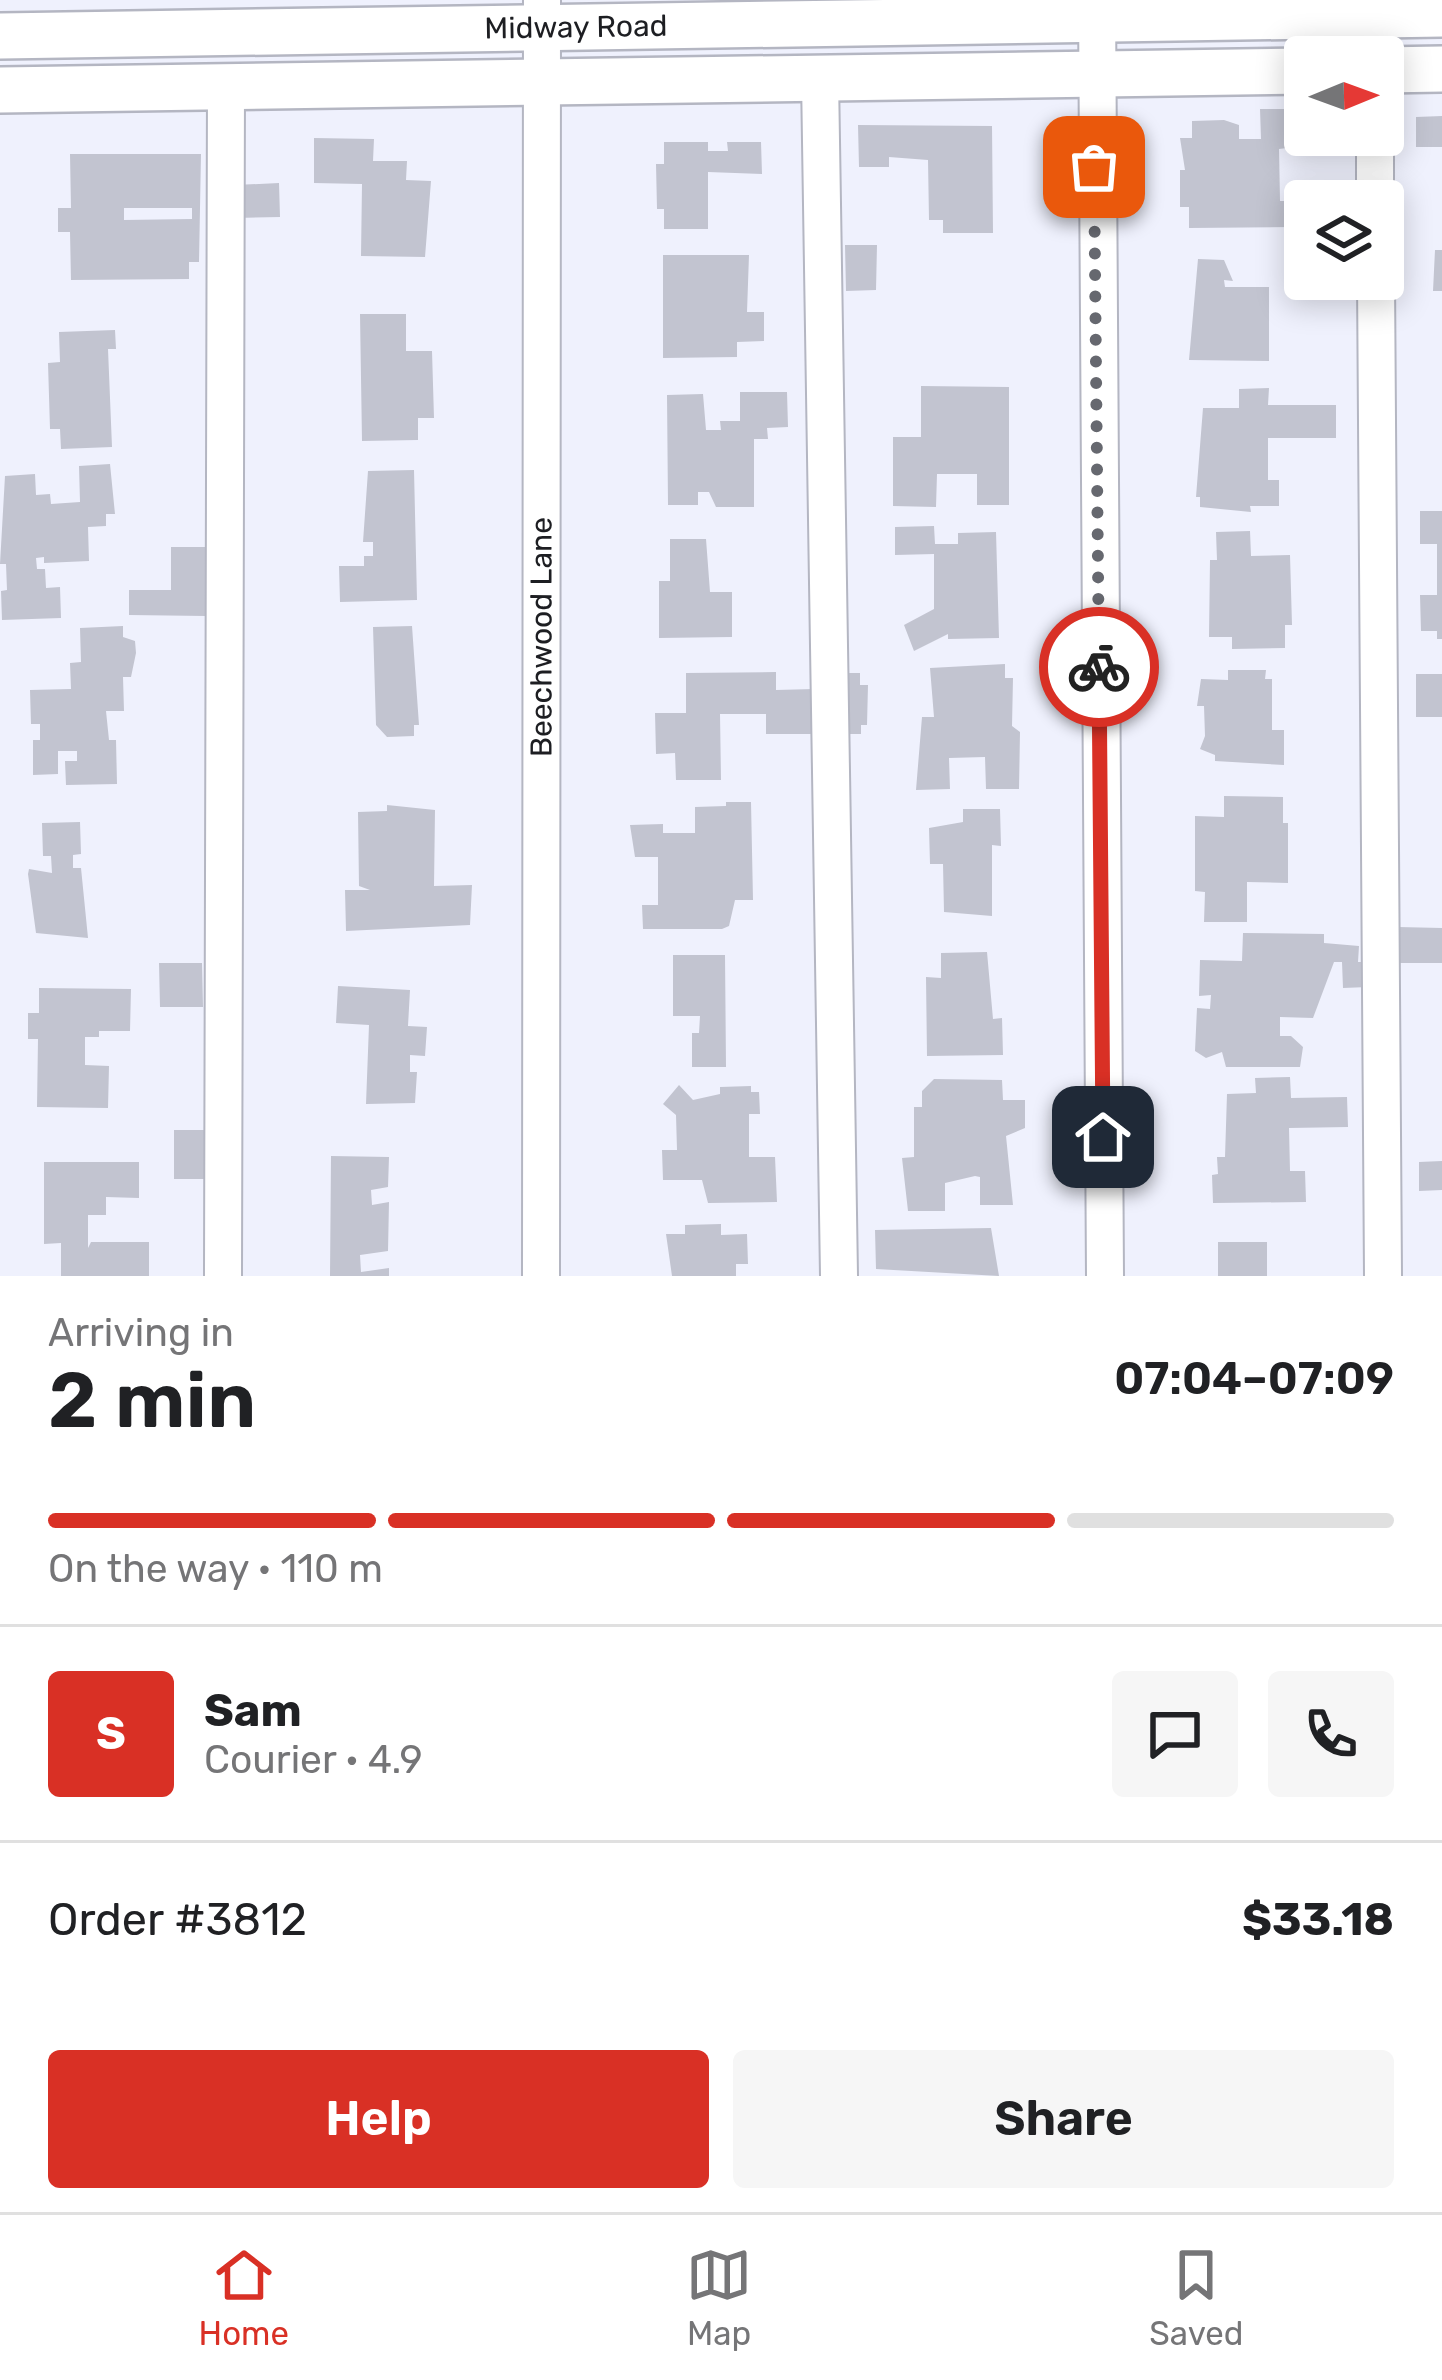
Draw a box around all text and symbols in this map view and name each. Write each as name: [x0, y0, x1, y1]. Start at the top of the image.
street label: Midway Road: [484, 8, 668, 47]
north arrow: [1284, 36, 1404, 156]
map controls: [1284, 36, 1404, 300]
pin: [1043, 116, 1145, 218]
icon: bag: [1061, 134, 1127, 200]
button: layers: [1284, 180, 1404, 300]
street label: Beechwood Lane: [523, 517, 560, 757]
courier: [1039, 607, 1159, 727]
icon: bike: [1066, 634, 1132, 700]
pin: [1052, 1086, 1154, 1188]
icon: home: [1070, 1104, 1136, 1170]
text: Arriving in: [48, 1310, 234, 1356]
text: 07:04–07:09: [1114, 1352, 1394, 1405]
text: 2 min: [48, 1354, 256, 1447]
text: On the way · 110 m: [48, 1546, 383, 1592]
button: chat: [1112, 1671, 1238, 1797]
button: phone: [1268, 1671, 1394, 1797]
text: Sam: [204, 1684, 302, 1737]
text: S: [96, 1707, 126, 1760]
text: Courier · 4.9: [204, 1737, 423, 1783]
text: Order #3812: [48, 1893, 307, 1946]
text: $33.18: [1242, 1893, 1394, 1946]
button: Help: [48, 2050, 709, 2188]
button: Share: [733, 2050, 1394, 2188]
tab: Home: [199, 2242, 289, 2353]
tab: Map: [686, 2242, 752, 2353]
tab: Saved: [1149, 2242, 1243, 2353]

